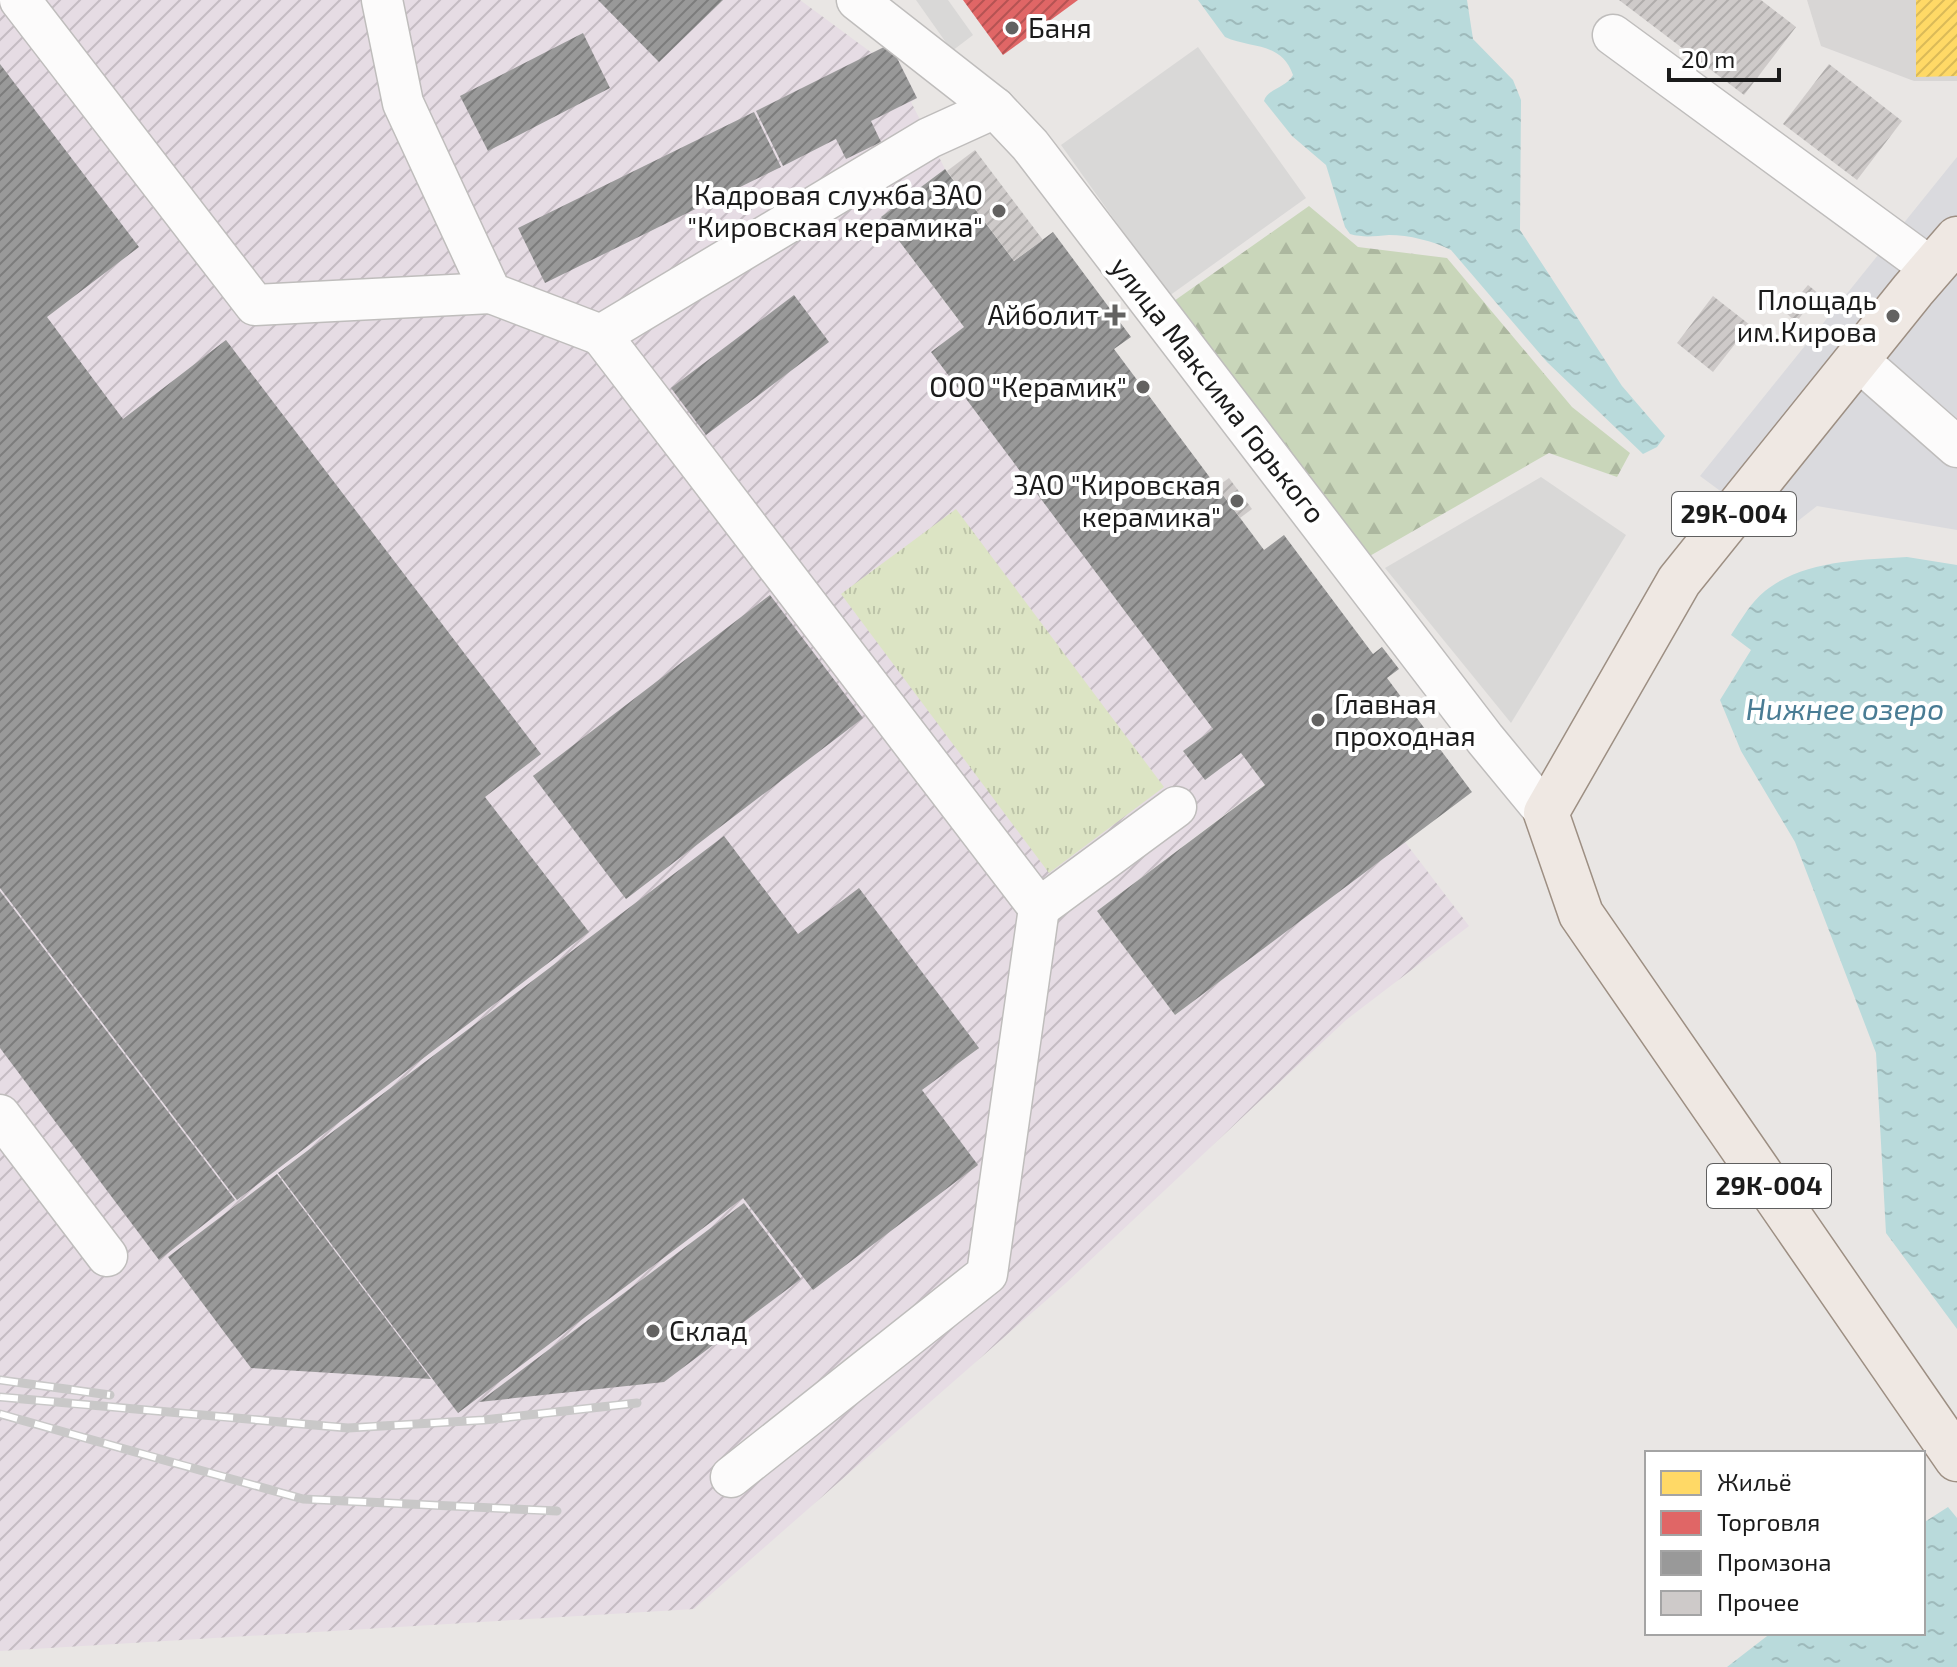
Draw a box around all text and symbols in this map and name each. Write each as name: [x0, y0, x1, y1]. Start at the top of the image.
place label: Баня: [1028, 10, 1092, 44]
marker: Баня: [1003, 19, 1021, 37]
scale bar: [1669, 32, 1779, 82]
text: 20 m: [1681, 44, 1735, 73]
place label: Кадровая служба ЗАО "Кировская керамика": [687, 177, 983, 243]
marker: Кадровая служба ЗАО "Кировская керамика": [990, 202, 1008, 220]
street label: улица Максима Горького: [1104, 249, 1333, 529]
place label: Площадь им.Кирова: [1737, 282, 1877, 348]
place label: Айболит: [987, 297, 1099, 331]
marker: Айболит: [1106, 306, 1124, 324]
marker: Площадь им.Кирова: [1884, 307, 1902, 325]
place label: ООО "Керамик": [929, 369, 1127, 403]
marker: ООО "Керамик": [1134, 378, 1152, 396]
place label: ЗАО "Кировская керамика": [1013, 467, 1221, 533]
marker: ЗАО "Кировская керамика": [1228, 492, 1246, 510]
road number: 29К-004: [1672, 492, 1796, 536]
place label: Главная проходная: [1334, 686, 1476, 752]
water label: Нижнее озеро: [1746, 690, 1944, 726]
marker: Главная проходная: [1309, 711, 1327, 729]
road number: 29К-004: [1707, 1164, 1831, 1208]
place label: Склад: [669, 1313, 748, 1347]
marker: Склад: [644, 1322, 662, 1340]
legend: [1645, 1451, 1925, 1635]
text: Жильё: [1717, 1467, 1792, 1496]
text: Торговля: [1717, 1507, 1820, 1536]
text: Промзона: [1717, 1547, 1832, 1576]
text: Прочее: [1717, 1587, 1799, 1616]

